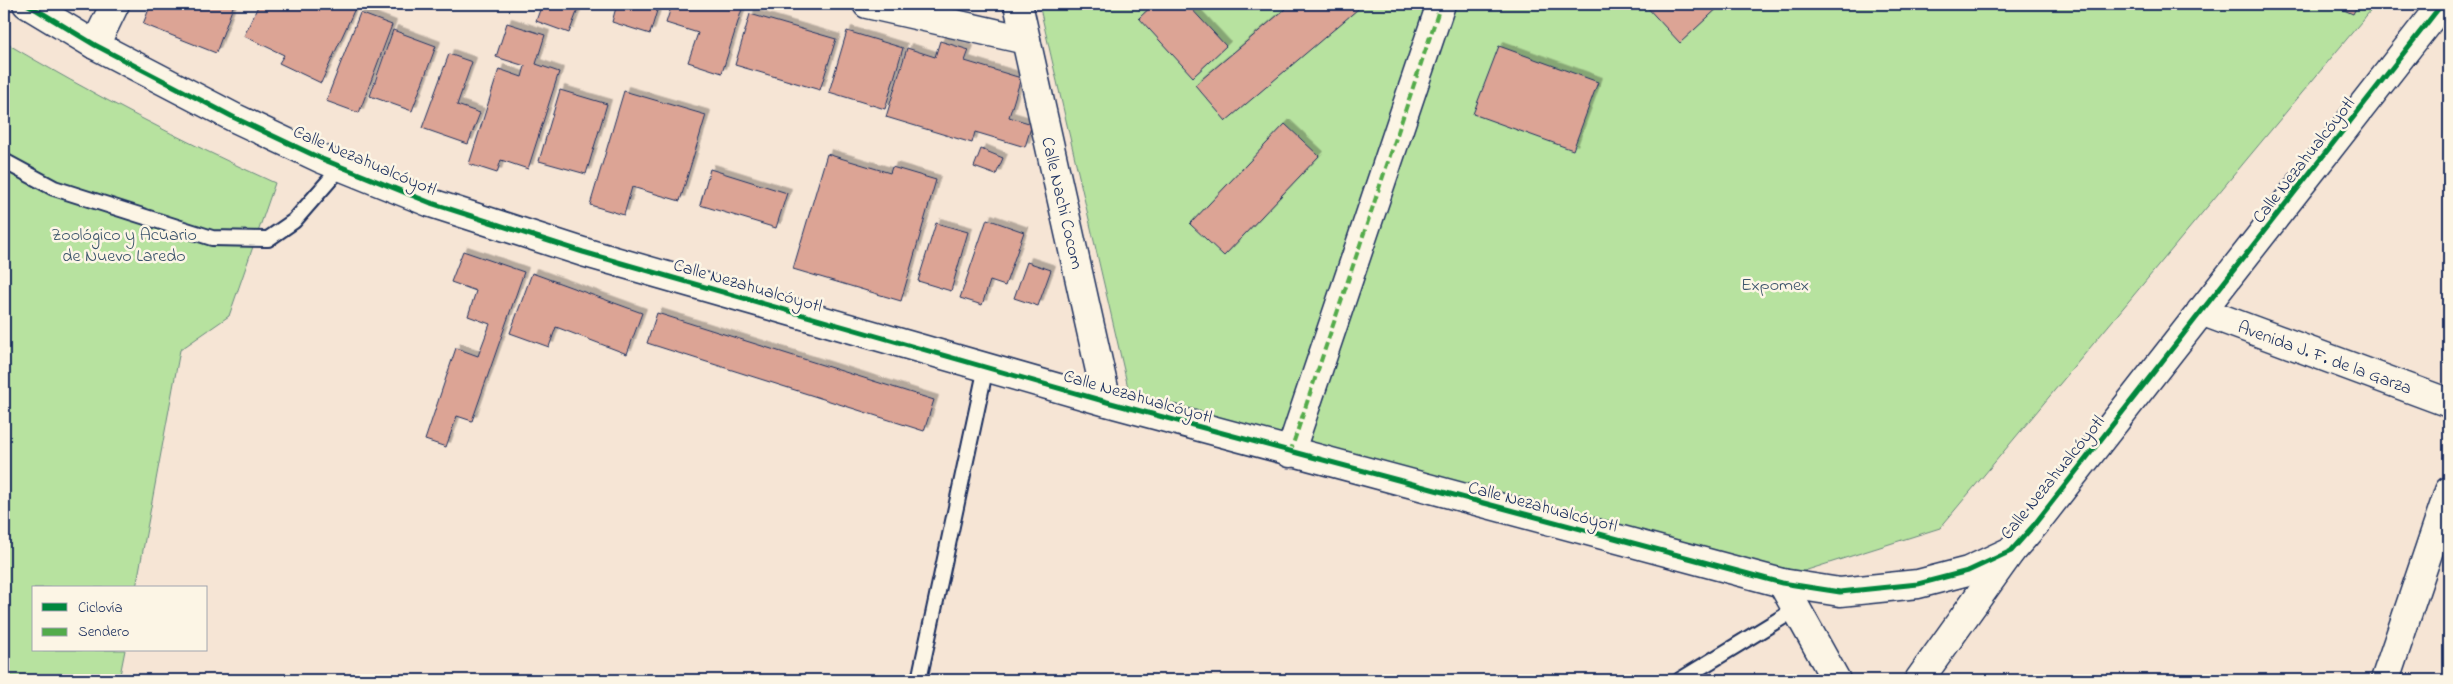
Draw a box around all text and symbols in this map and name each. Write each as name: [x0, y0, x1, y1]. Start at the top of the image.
street label: Calle Nezahualcóyotl: [2247, 93, 2362, 230]
street label: Calle Nezahualcóyotl: [288, 120, 440, 204]
street label: Calle Nachi Cocom: [1033, 135, 1089, 272]
park label: Zoológico y Acuario de Nuevo Laredo: [51, 223, 197, 270]
street label: Calle Nezahualcóyotl: [670, 253, 825, 321]
park label: Expomex: [1741, 273, 1809, 299]
street label: Avenida J. F. de la Garza: [2234, 315, 2415, 403]
street label: Calle Nezahualcóyotl: [1060, 364, 1215, 432]
street label: Calle Nezahualcóyotl: [1995, 410, 2112, 546]
street label: Calle Nezahualcóyotl: [1465, 476, 1620, 540]
legend: [32, 586, 208, 652]
text: Ciclovía: [78, 597, 123, 619]
text: Sendero: [78, 621, 130, 643]

